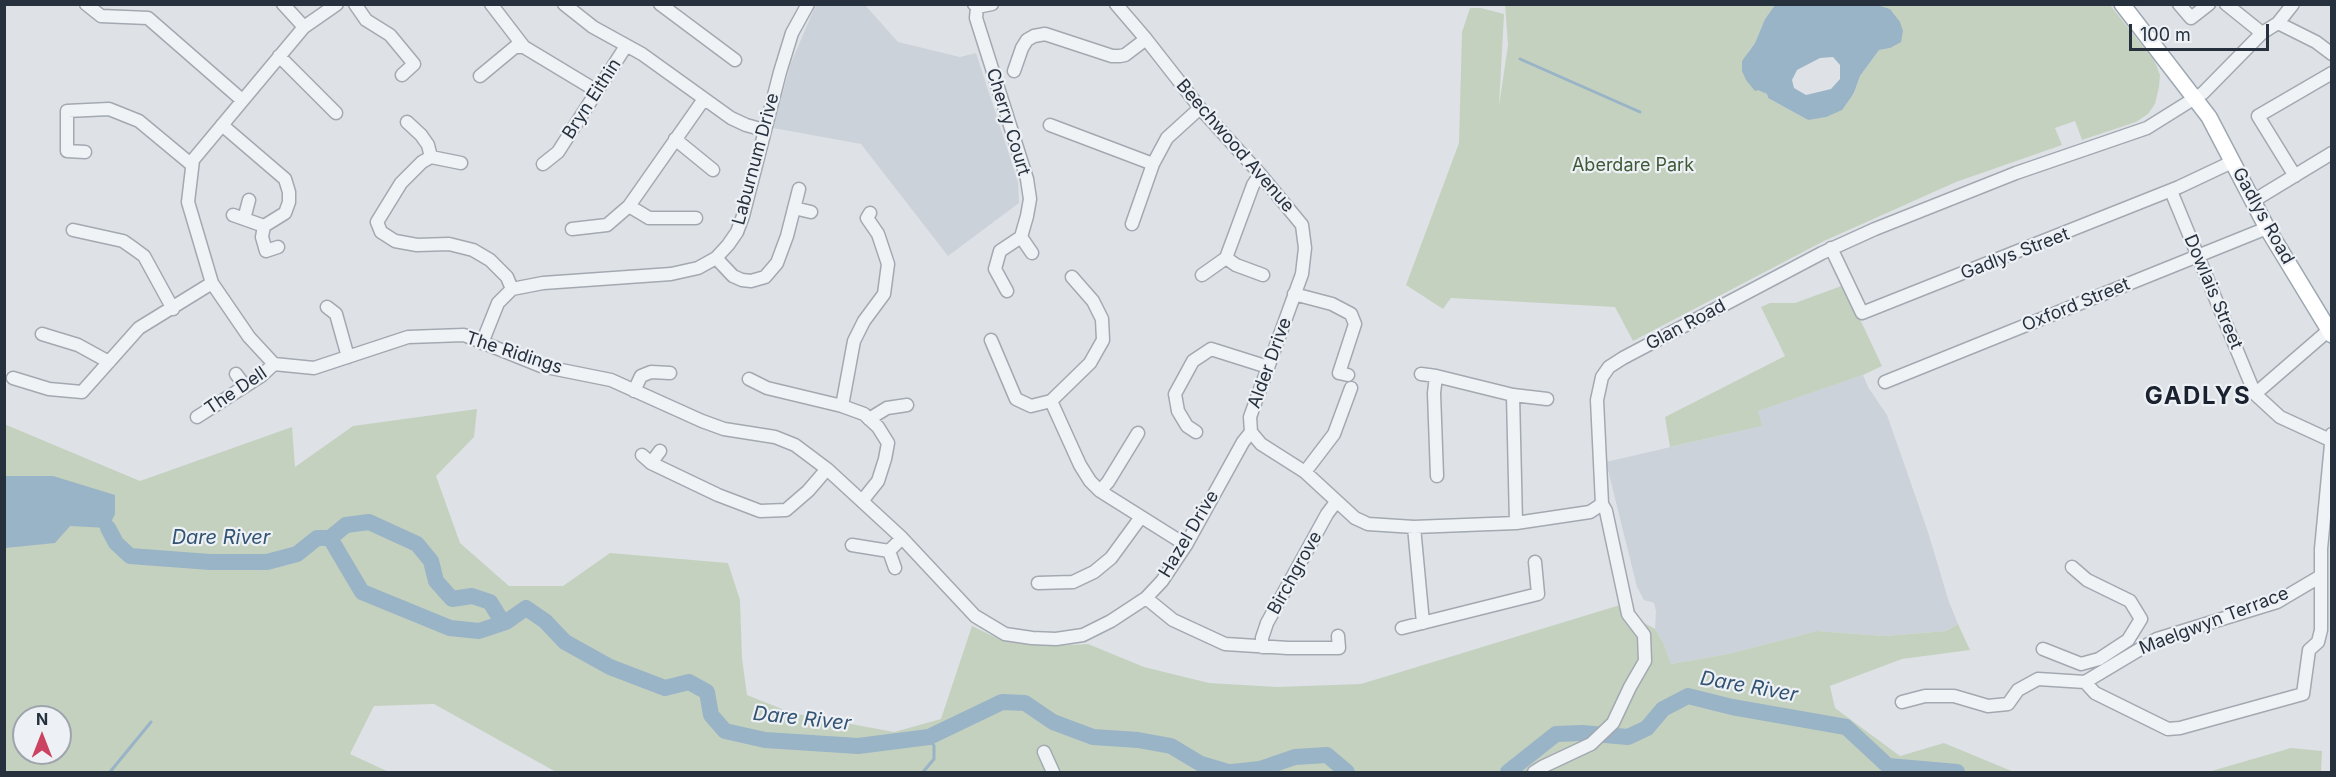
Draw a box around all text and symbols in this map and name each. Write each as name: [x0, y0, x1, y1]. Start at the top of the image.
scale bar: [2132, 12, 2272, 50]
text: 100 m: [2140, 24, 2191, 45]
street label: Bryn Eithin: [558, 55, 626, 143]
street label: Cherry Court: [981, 66, 1035, 178]
street label: Beechwood Avenue: [1171, 75, 1299, 217]
street label: Laburnum Drive: [728, 91, 784, 227]
park label: Aberdare Park: [1572, 155, 1694, 177]
street label: Gadlys Road: [2228, 164, 2298, 268]
street label: Gadlys Street: [1958, 223, 2072, 285]
street label: Dowlais Street: [2179, 231, 2247, 353]
street label: Oxford Street: [2019, 274, 2133, 336]
street label: Glan Road: [1643, 295, 1729, 355]
street label: Alder Drive: [1244, 315, 1296, 411]
street label: The Ridings: [463, 327, 565, 379]
street label: The Dell: [201, 362, 271, 420]
district label: GADLYS: [2145, 383, 2251, 411]
street label: Hazel Drive: [1155, 487, 1223, 581]
water label: Dare River: [172, 526, 270, 550]
street label: Birchgrove: [1263, 528, 1327, 618]
street label: Maelgwyn Terrace: [2136, 583, 2292, 659]
water label: Dare River: [1698, 667, 1800, 707]
water label: Dare River: [752, 702, 852, 736]
north arrow: [12, 705, 72, 765]
text: N: [36, 709, 48, 729]

